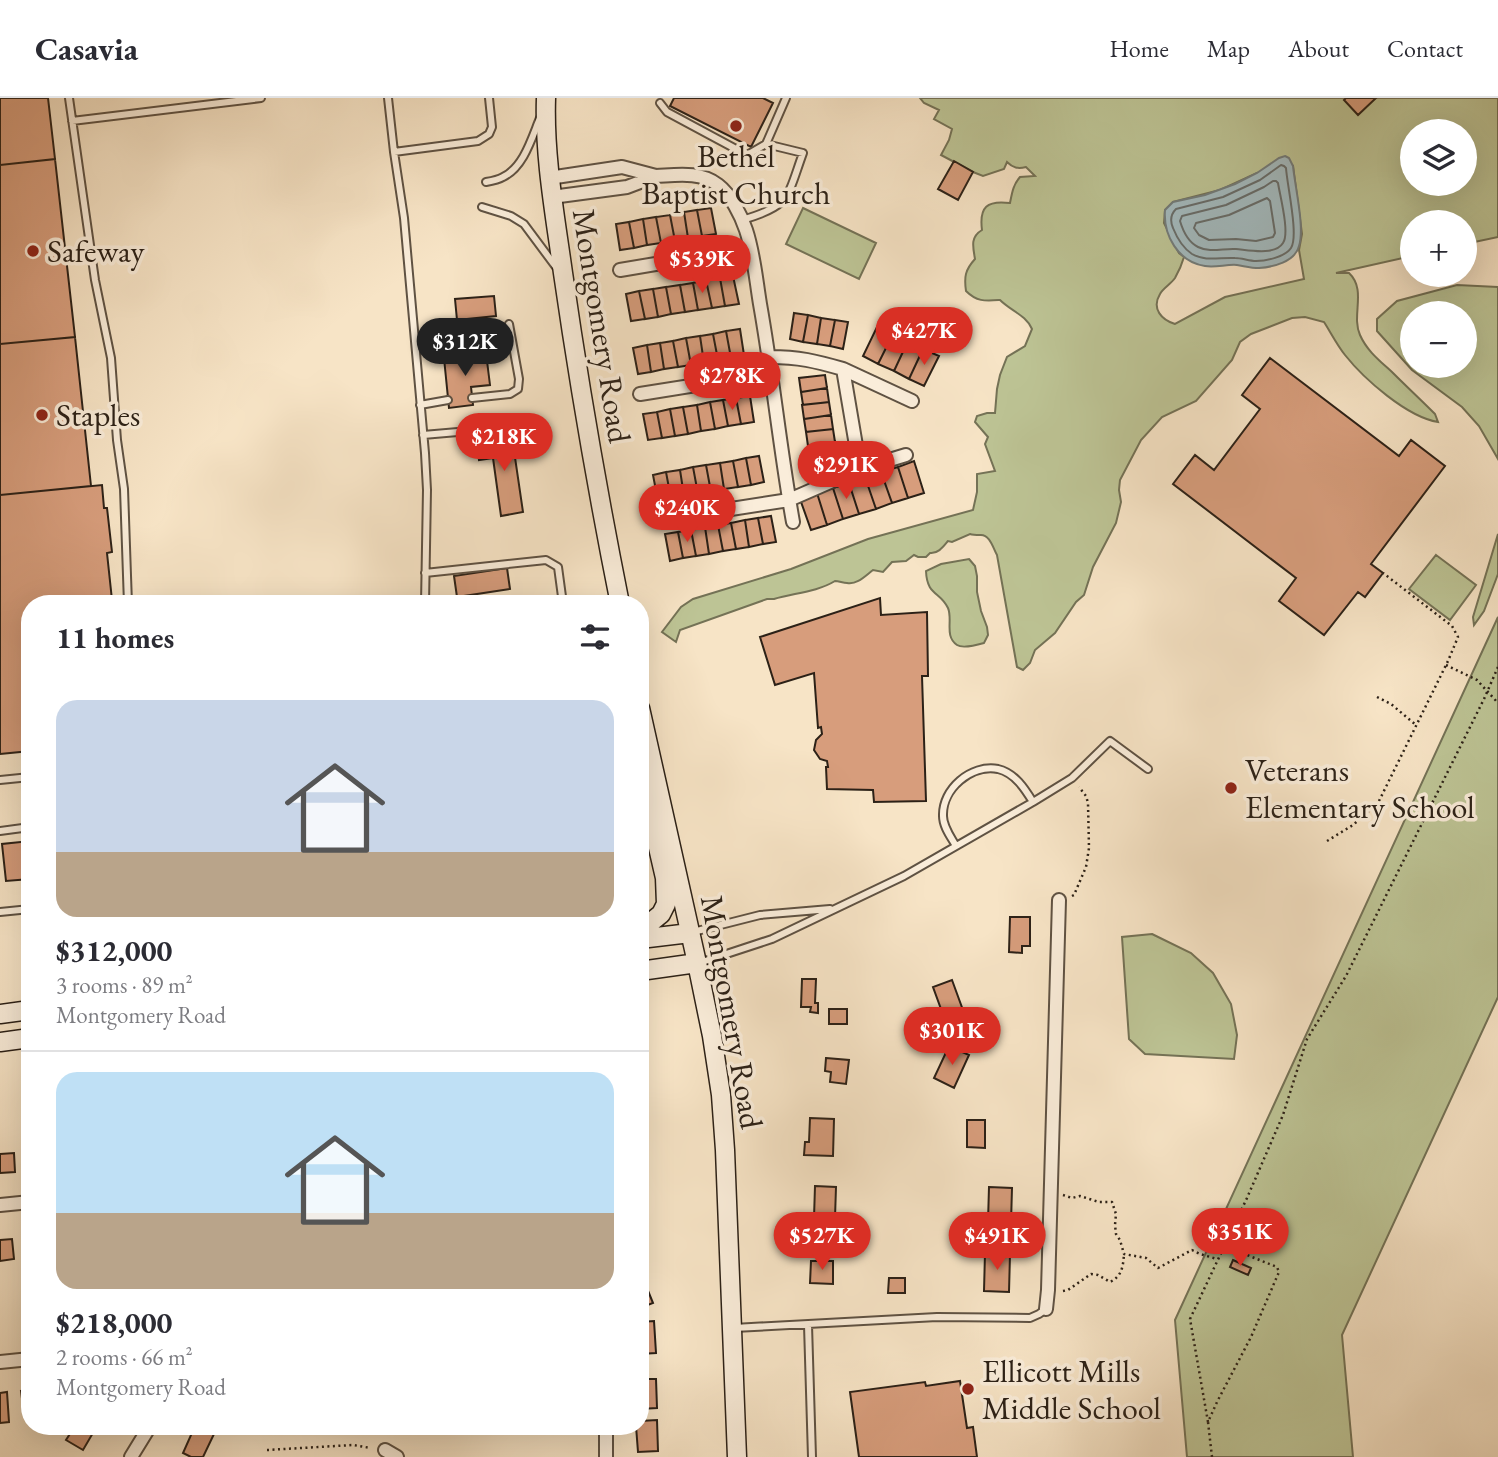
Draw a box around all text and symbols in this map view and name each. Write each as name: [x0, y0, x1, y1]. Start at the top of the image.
text: Casavia: [35, 27, 138, 70]
text: Home: [1109, 33, 1169, 64]
text: Map: [1207, 33, 1250, 64]
text: About: [1288, 33, 1349, 64]
text: Contact: [1387, 33, 1463, 64]
marker: Bethel Baptist Church: [728, 118, 744, 134]
map controls: [1400, 119, 1477, 378]
button: layers: [1400, 119, 1477, 196]
place label: Bethel Baptist Church: [641, 135, 831, 214]
street label: Montgomery Road: [563, 206, 641, 447]
button: +: [1400, 210, 1477, 287]
place label: Safeway: [47, 230, 145, 272]
pin: $539K: [653, 236, 751, 295]
marker: Safeway: [25, 243, 41, 259]
text: $539K: [670, 243, 734, 273]
button: −: [1400, 301, 1477, 378]
pin: $427K: [875, 308, 973, 367]
text: $427K: [892, 315, 956, 345]
pin: $312K: [416, 318, 514, 378]
text: $312K: [433, 326, 497, 356]
pin: $278K: [683, 352, 781, 412]
text: $278K: [700, 360, 764, 390]
place label: Staples: [56, 394, 140, 436]
marker: Staples: [34, 407, 50, 423]
pin: $218K: [455, 414, 553, 473]
text: $218K: [472, 421, 536, 451]
pin: $291K: [797, 442, 895, 501]
text: $291K: [814, 449, 878, 479]
pin: $240K: [638, 484, 736, 544]
text: $240K: [655, 492, 719, 522]
text: 11 homes: [56, 618, 174, 657]
icon: filters: [576, 618, 614, 656]
icon: home: [272, 745, 398, 871]
place label: Veterans Elementary School: [1245, 749, 1475, 828]
marker: Veterans Elementary School: [1223, 780, 1239, 796]
street label: Montgomery Road: [691, 892, 773, 1133]
text: $312,000: [56, 931, 172, 970]
text: 3 rooms · 89 m²: [56, 970, 193, 1000]
text: Montgomery Road: [56, 1000, 226, 1030]
pin: $301K: [903, 1007, 1001, 1067]
text: $301K: [920, 1015, 984, 1045]
icon: home: [272, 1117, 398, 1243]
pin: $351K: [1191, 1208, 1289, 1268]
pin: $527K: [773, 1212, 871, 1272]
pin: $491K: [948, 1212, 1046, 1272]
text: $351K: [1208, 1216, 1272, 1246]
text: $527K: [790, 1220, 854, 1250]
text: $491K: [965, 1220, 1029, 1250]
text: $218,000: [56, 1303, 172, 1342]
text: 2 rooms · 66 m²: [56, 1342, 193, 1372]
place label: Ellicott Mills Middle School: [982, 1350, 1161, 1429]
text: Montgomery Road: [56, 1372, 226, 1402]
marker: Ellicott Mills Middle School: [960, 1381, 976, 1397]

